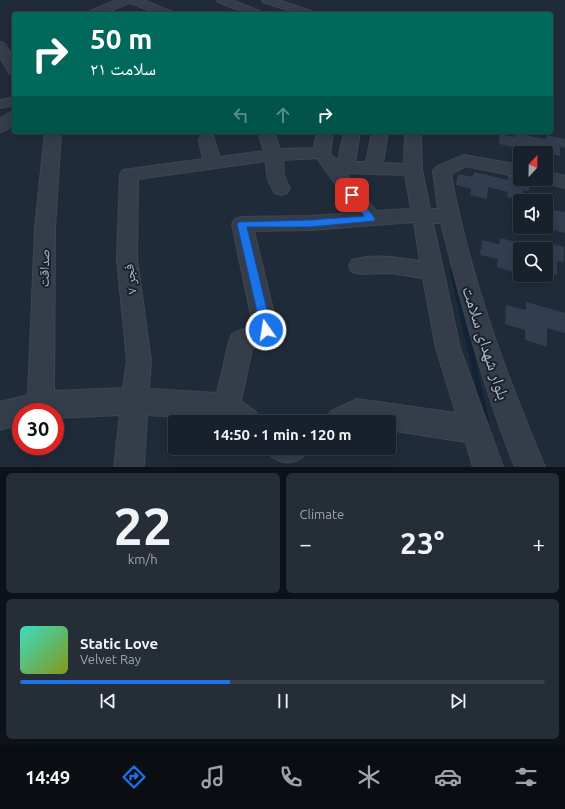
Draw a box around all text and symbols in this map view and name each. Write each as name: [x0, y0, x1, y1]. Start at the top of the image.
text: 50 m: [90, 23, 152, 54]
icon: right: [24, 28, 76, 80]
text: سلامت ۲۱: [90, 58, 156, 78]
icon: left: [230, 104, 252, 126]
icon: ahead: [272, 104, 294, 126]
icon: right: [314, 104, 336, 126]
north arrow: [513, 146, 553, 186]
map controls: [513, 146, 553, 282]
pin: [335, 178, 369, 212]
icon: arrive: [341, 184, 363, 206]
button: sound: [513, 194, 553, 234]
button: search: [513, 242, 553, 282]
street label: صداقت: [36, 249, 52, 287]
street label: فجر ۷: [120, 263, 141, 295]
street label: بلوار شهدای سلامت: [457, 283, 514, 403]
position arrow: [245, 309, 287, 351]
speed limit sign: 30: [12, 403, 64, 455]
text: 14:50 · 1 min · 120 m: [213, 426, 351, 443]
text: 22: [113, 497, 172, 555]
text: Climate: [300, 507, 344, 521]
text: 23°: [400, 526, 444, 560]
text: −: [300, 531, 312, 556]
text: +: [533, 531, 545, 556]
text: km/h: [128, 552, 158, 566]
text: Static Love: [80, 635, 158, 652]
text: Velvet Ray: [80, 652, 141, 666]
icon: previous: [97, 690, 119, 712]
icon: pause: [272, 690, 294, 712]
icon: next: [447, 690, 469, 712]
icon: directions: [120, 763, 148, 791]
icon: music: [199, 763, 227, 791]
icon: phone: [277, 763, 305, 791]
icon: climate: [355, 763, 383, 791]
icon: car: [434, 763, 462, 791]
icon: filters: [512, 763, 540, 791]
text: 14:49: [25, 767, 70, 787]

